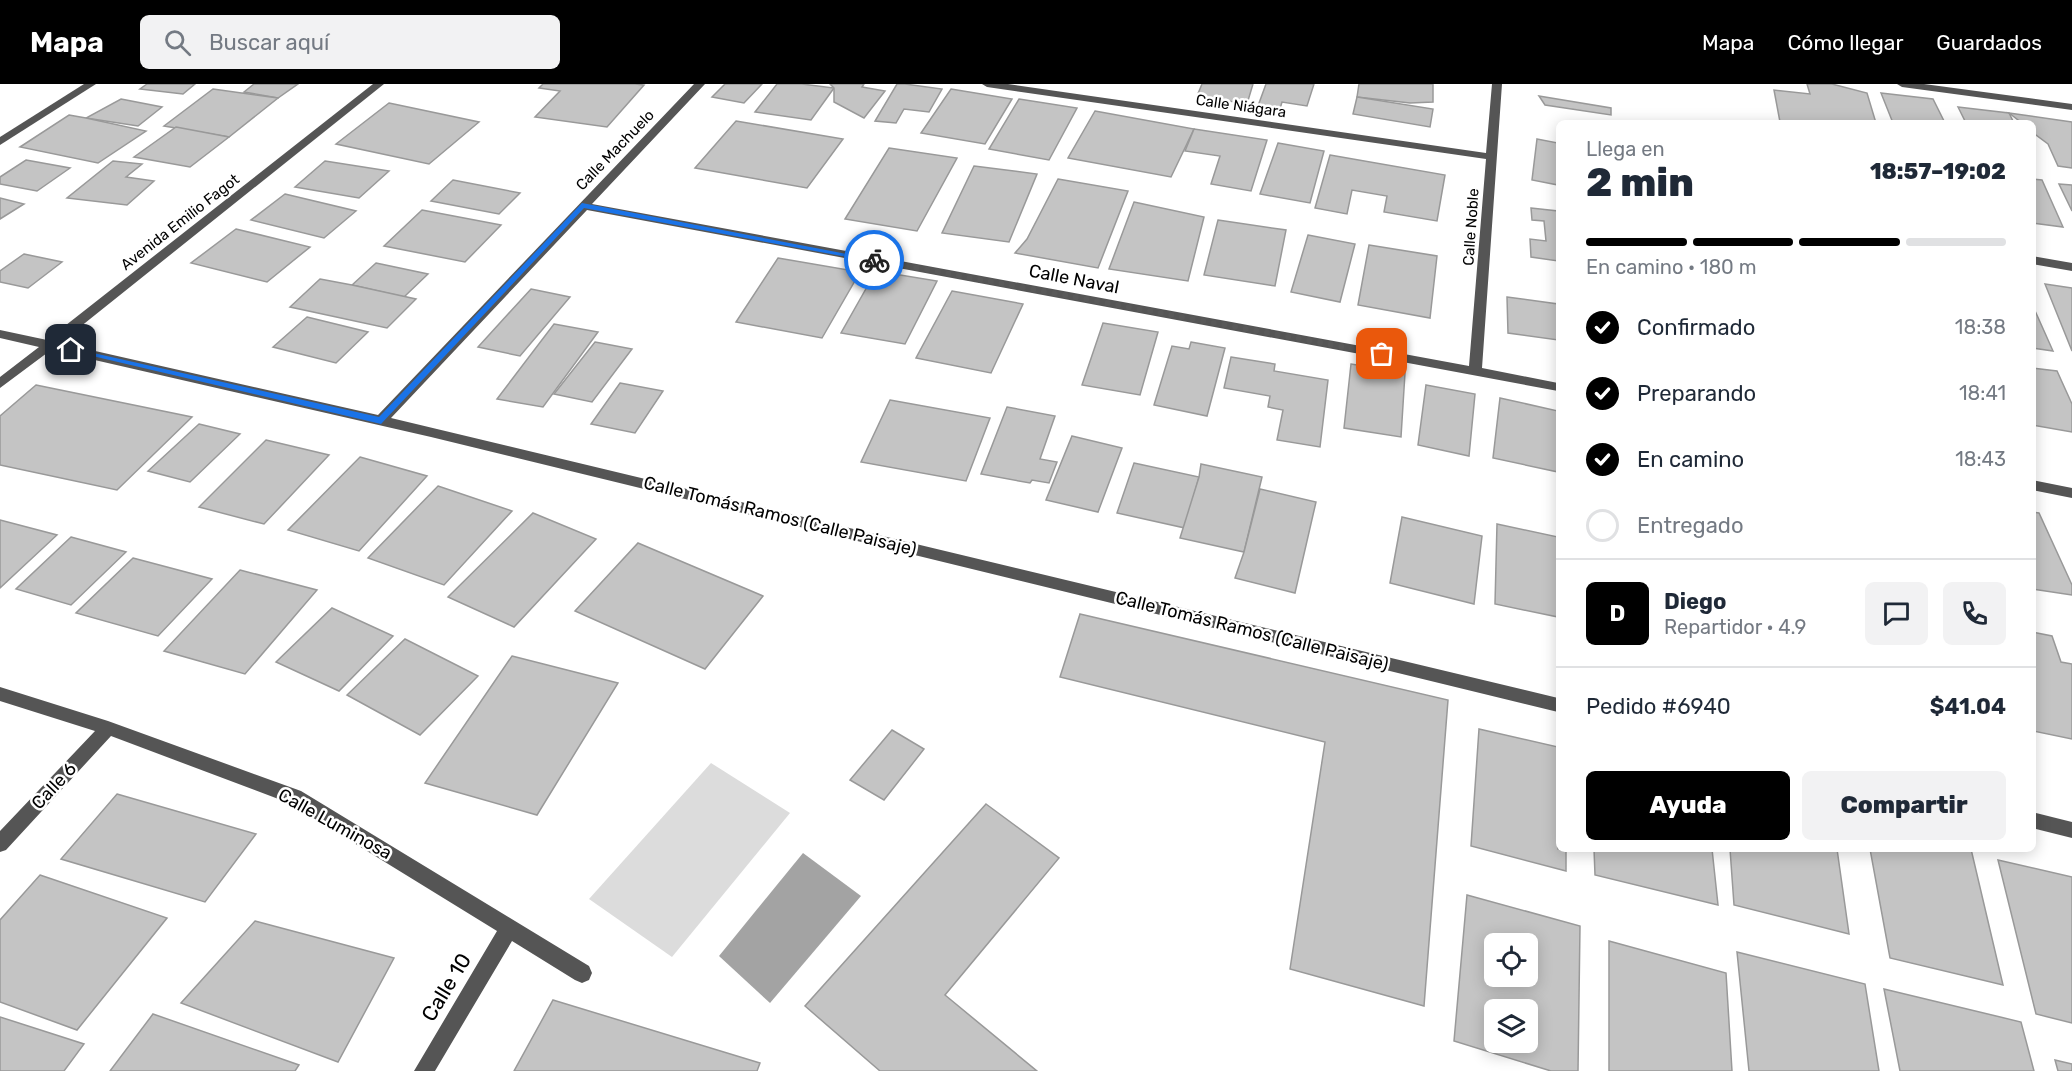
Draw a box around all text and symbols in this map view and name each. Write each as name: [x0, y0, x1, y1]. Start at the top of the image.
search box: [140, 15, 560, 69]
text: Mapa: [30, 26, 104, 59]
icon: search: [161, 26, 194, 59]
text: Buscar aquí: [209, 29, 329, 56]
text: Mapa: [1702, 30, 1754, 55]
text: Cómo llegar: [1787, 30, 1903, 55]
text: Guardados: [1936, 30, 2042, 55]
street label: Calle Niágara: [1195, 91, 1287, 121]
street label: Calle Machuelo: [572, 106, 658, 194]
text: Llega en: [1586, 137, 1665, 161]
text: 18:57–19:02: [1870, 158, 2006, 185]
text: 2 min: [1586, 160, 1694, 206]
street label: Avenida Emilio Fagot: [117, 170, 243, 274]
street label: Calle Noble: [1459, 188, 1483, 266]
courier: [844, 230, 904, 290]
icon: bike: [858, 244, 891, 277]
text: En camino · 180 m: [1586, 255, 1757, 279]
street label: Calle Naval: [1027, 259, 1121, 299]
icon: check: [1586, 311, 1619, 344]
text: Confirmado: [1637, 314, 1755, 341]
text: 18:38: [1955, 315, 2006, 339]
pin: [45, 324, 96, 375]
pin: [1356, 328, 1407, 379]
icon: home: [54, 333, 87, 366]
icon: bag: [1365, 337, 1398, 370]
icon: check: [1586, 377, 1619, 410]
text: Preparando: [1637, 380, 1756, 407]
text: 18:41: [1959, 381, 2006, 405]
icon: check: [1586, 443, 1619, 476]
text: En camino: [1637, 446, 1744, 473]
text: 18:43: [1955, 447, 2006, 471]
street label: Calle Tomás Ramos (Calle Paisaje): [641, 471, 919, 561]
text: Entregado: [1637, 512, 1744, 539]
button: chat: [1865, 582, 1928, 645]
button: phone: [1943, 582, 2006, 645]
street label: Calle Tomás Ramos (Calle Paisaje): [1113, 586, 1391, 676]
text: Diego: [1664, 588, 1727, 615]
text: D: [1610, 600, 1625, 627]
text: Repartidor · 4.9: [1664, 615, 1806, 639]
text: Pedido #6940: [1586, 693, 1731, 720]
text: $41.04: [1930, 693, 2006, 720]
street label: Calle 6: [27, 758, 81, 814]
button: Ayuda: [1586, 771, 1790, 840]
button: Compartir: [1802, 771, 2006, 840]
street label: Calle Luminosa: [274, 784, 396, 864]
map controls: [1484, 933, 1538, 1053]
button: locate: [1484, 933, 1538, 987]
street label: Calle 10: [416, 948, 476, 1026]
button: layers: [1484, 999, 1538, 1053]

